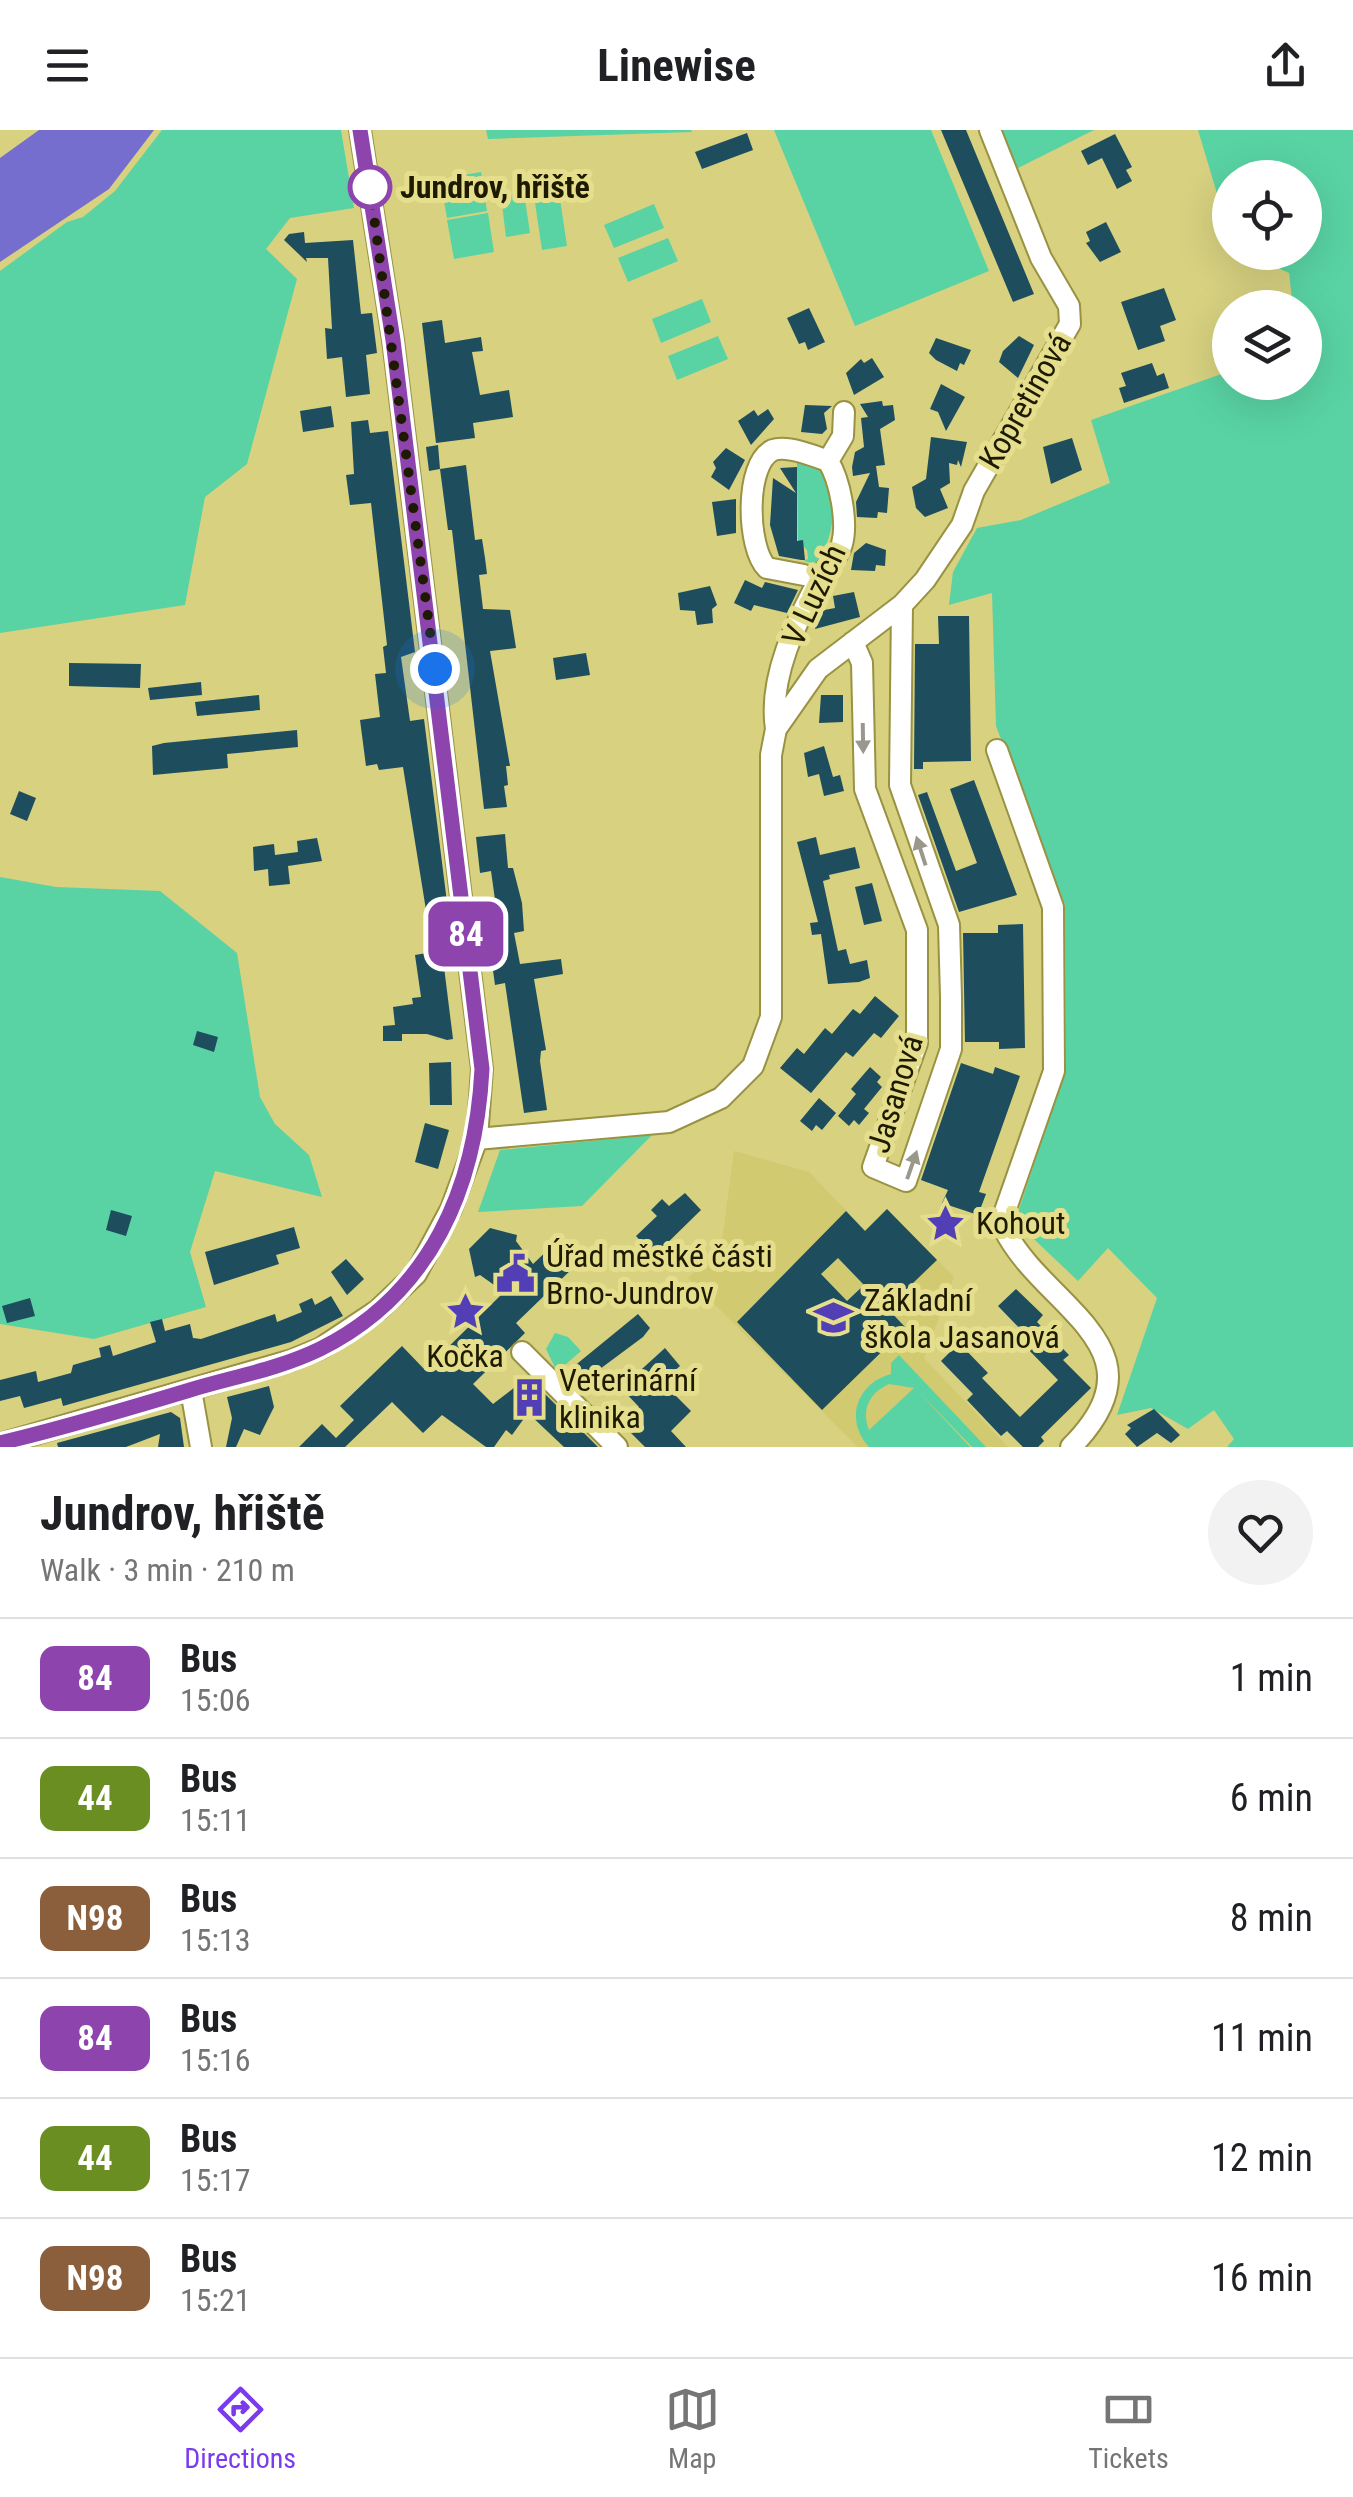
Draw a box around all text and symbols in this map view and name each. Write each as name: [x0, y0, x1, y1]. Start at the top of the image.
icon: menu: [40, 38, 95, 93]
icon: share: [1258, 38, 1313, 93]
text: Linewise: [597, 39, 756, 92]
map controls: [1212, 160, 1322, 400]
button: locate: [1212, 160, 1322, 270]
marker: Jundrov, hřiště: [349, 166, 391, 208]
place label: Jundrov, hřiště: [400, 168, 590, 206]
button: layers: [1212, 290, 1322, 400]
street label: Kopretinová: [971, 326, 1079, 476]
street label: V Luzích: [774, 538, 854, 652]
your location: [410, 644, 460, 694]
one-way arrow: [856, 722, 872, 754]
one-way arrow: [913, 836, 928, 866]
line badge: 84: [421, 902, 511, 966]
text: 84: [448, 914, 484, 955]
street label: Jasanová: [859, 1031, 931, 1157]
one-way arrow: [905, 1149, 920, 1179]
place icon: Kohout: [925, 1202, 967, 1244]
place label: Kohout: [976, 1204, 1066, 1242]
place label: Úřad městké části Brno-Jundrov: [546, 1237, 773, 1312]
public building icon: Úřad městké části Brno-Jundrov: [495, 1253, 537, 1295]
place label: Základní škola Jasanová: [864, 1281, 1060, 1356]
place icon: Kočka: [444, 1290, 486, 1332]
school or university icon: Základní škola Jasanová: [813, 1297, 855, 1339]
place label: Kočka: [426, 1337, 504, 1375]
place label: Veterinární klinika: [559, 1361, 698, 1436]
building icon: Veterinární klinika: [508, 1377, 550, 1419]
button: heart: [1208, 1480, 1313, 1585]
text: Jundrov, hřiště: [40, 1485, 325, 1542]
text: Walk · 3 min · 210 m: [40, 1551, 295, 1589]
text: Bus: [180, 1637, 237, 1681]
text: 1 min: [1230, 1656, 1313, 1700]
text: 84: [77, 1658, 113, 1699]
text: 15:06: [180, 1681, 251, 1719]
text: Bus: [180, 1757, 237, 1801]
text: 6 min: [1230, 1776, 1313, 1820]
text: 44: [77, 1778, 113, 1819]
text: 15:11: [180, 1801, 251, 1839]
text: Bus: [180, 1877, 237, 1921]
text: 8 min: [1230, 1896, 1313, 1940]
text: N98: [67, 1898, 123, 1939]
text: 15:13: [180, 1921, 251, 1959]
text: Bus: [180, 1997, 237, 2041]
text: 11 min: [1211, 2016, 1313, 2060]
text: 84: [77, 2018, 113, 2059]
text: 15:16: [180, 2041, 251, 2079]
text: Bus: [180, 2117, 237, 2161]
text: 12 min: [1211, 2136, 1313, 2180]
text: 44: [77, 2138, 113, 2179]
text: 15:17: [180, 2161, 251, 2199]
text: Bus: [180, 2237, 237, 2281]
text: 16 min: [1211, 2256, 1313, 2300]
text: N98: [67, 2258, 123, 2299]
text: 15:21: [180, 2281, 251, 2319]
tab: Directions: [184, 2382, 296, 2475]
tab: Map: [665, 2382, 720, 2475]
tab: Tickets: [1088, 2382, 1169, 2475]

